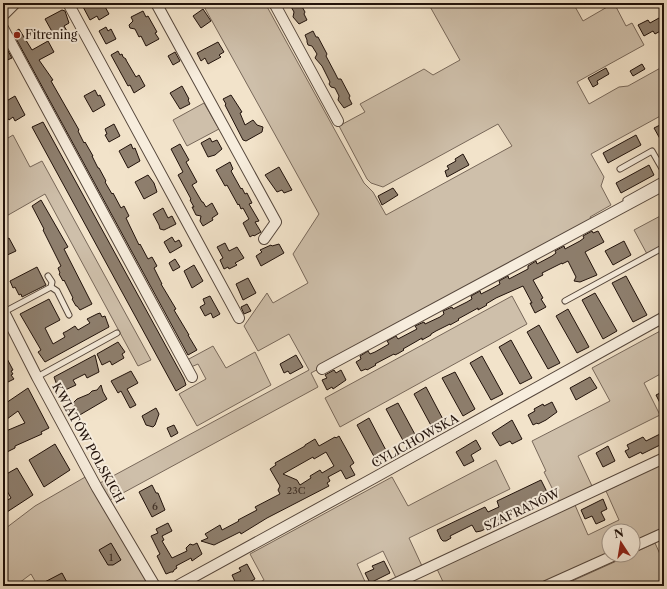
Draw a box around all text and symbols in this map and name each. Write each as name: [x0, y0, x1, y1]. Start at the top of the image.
place label: Fitrening: [25, 27, 78, 42]
marker: Fitrening: [12, 30, 22, 40]
street label: KWIATÓW POLSKICH: [49, 379, 129, 506]
street label: CYLICHOWSKA: [369, 410, 462, 471]
house number: 23C: [287, 484, 306, 497]
street label: SZAFRANÓW: [481, 484, 563, 534]
house number: 6: [152, 500, 158, 513]
north arrow: [601, 523, 641, 563]
text: N: [613, 525, 625, 541]
house number: 1: [109, 551, 114, 564]

